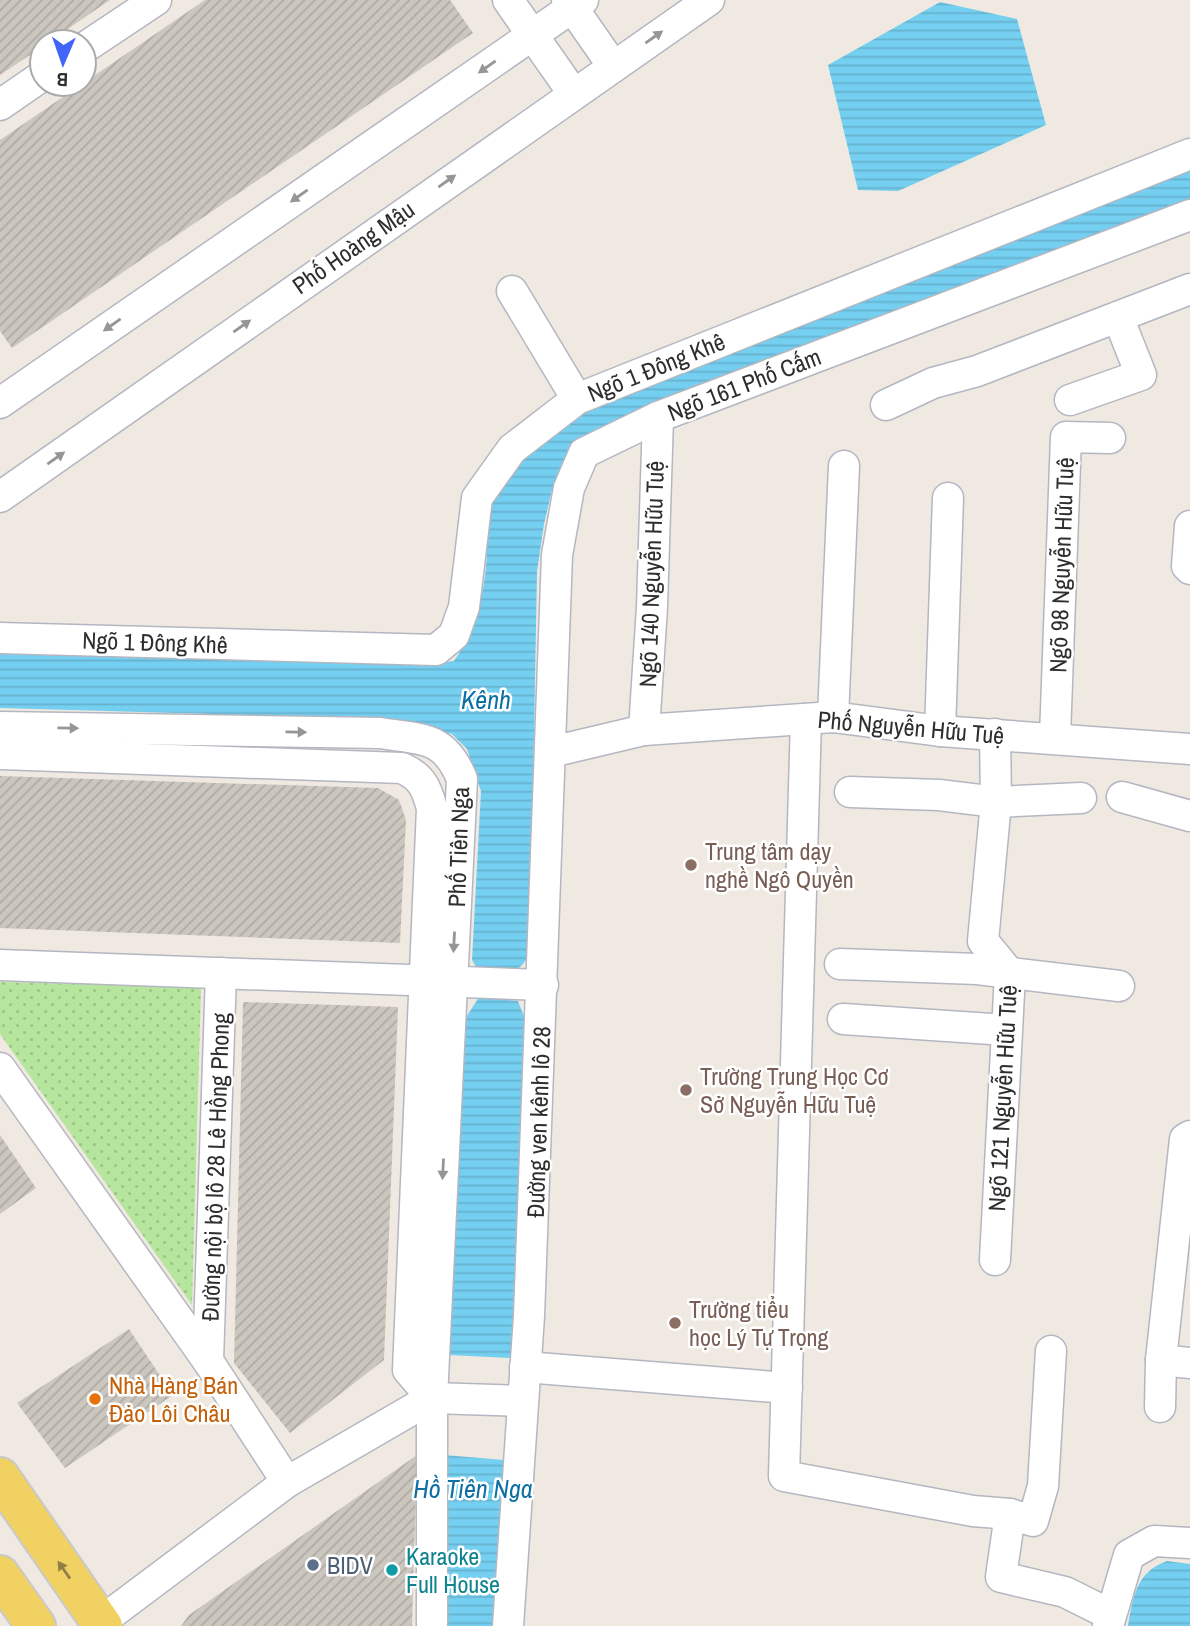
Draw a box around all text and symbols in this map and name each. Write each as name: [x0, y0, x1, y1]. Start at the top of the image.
north arrow: [28, 28, 98, 98]
one-way arrow: [645, 31, 664, 44]
one-way arrow: [477, 60, 496, 73]
text: B: [56, 67, 68, 93]
one-way arrow: [438, 174, 456, 188]
one-way arrow: [290, 189, 308, 203]
street label: Phố Hoàng Mậu: [286, 193, 420, 301]
one-way arrow: [103, 318, 121, 332]
one-way arrow: [233, 319, 251, 333]
street label: Ngõ 1 Đông Khê: [583, 325, 729, 409]
street label: Ngõ 161 Phố Cấm: [663, 340, 825, 428]
one-way arrow: [47, 451, 65, 465]
street label: Ngõ 98 Nguyễn Hữu Tuệ: [1041, 457, 1081, 673]
street label: Ngõ 140 Nguyễn Hữu Tuệ: [631, 460, 671, 688]
street label: Ngõ 1 Đông Khê: [82, 623, 228, 661]
water label: Kênh: [461, 682, 511, 717]
street label: Phố Nguyễn Hữu Tuệ: [816, 703, 1006, 751]
one-way arrow: [57, 723, 79, 734]
one-way arrow: [285, 726, 307, 738]
street label: Phố Tiên Nga: [440, 786, 476, 908]
place label: Trung tâm dạy nghề Ngô Quyền: [705, 835, 854, 895]
marker: Trung tâm dạy nghề Ngô Quyền: [683, 857, 699, 873]
one-way arrow: [448, 931, 459, 953]
street label: Ngõ 121 Nguyễn Hữu Tuệ: [980, 984, 1024, 1212]
street label: Đường nội bộ lô 28 Lê Hồng Phong: [194, 1012, 236, 1322]
street label: Đường ven kênh lô 28: [519, 1026, 557, 1218]
place label: Trường Trung Học Cơ Sở Nguyễn Hữu Tuệ: [700, 1060, 889, 1120]
marker: Trường Trung Học Cơ Sở Nguyễn Hữu Tuệ: [678, 1082, 694, 1098]
one-way arrow: [437, 1158, 448, 1180]
place label: Trường tiểu học Lý Tự Trọng: [689, 1293, 829, 1353]
marker: Trường tiểu học Lý Tự Trọng: [667, 1315, 683, 1331]
place label: Nhà Hàng Bán Đảo Lôi Châu: [109, 1369, 238, 1429]
marker: Nhà Hàng Bán Đảo Lôi Châu: [87, 1391, 103, 1407]
water label: Hồ Tiên Nga: [413, 1471, 533, 1506]
place label: Karaoke Full House: [406, 1540, 500, 1600]
place label: BIDV: [327, 1549, 373, 1581]
marker: BIDV: [305, 1557, 321, 1573]
one-way arrow: [57, 1561, 71, 1579]
marker: Karaoke Full House: [384, 1562, 400, 1578]

